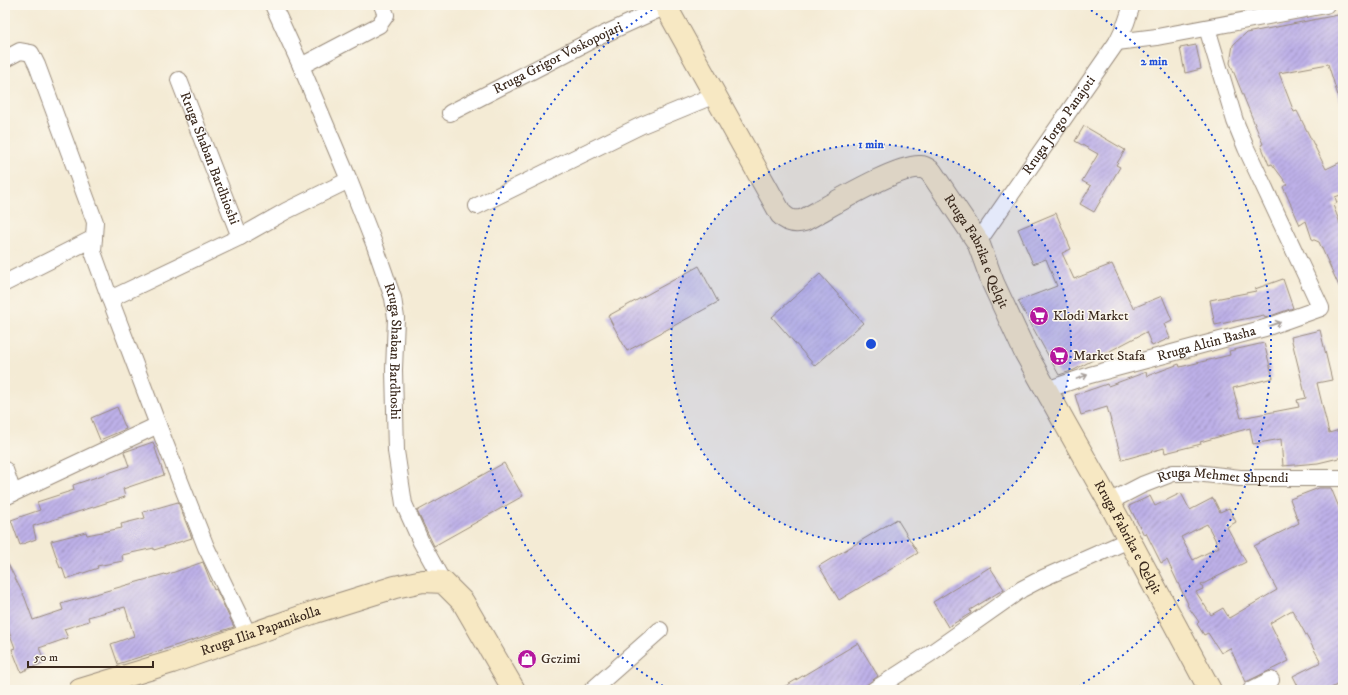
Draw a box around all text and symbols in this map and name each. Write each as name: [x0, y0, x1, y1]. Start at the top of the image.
street label: Rruga Grigor Voskopojari: [490, 18, 626, 98]
text: 2 min: [1141, 54, 1168, 69]
street label: Rruga Jorgo Panajoti: [1018, 72, 1100, 178]
street label: Rruga Shaban Bardhioshi: [176, 89, 243, 228]
text: 1 min: [858, 137, 884, 152]
street label: Rruga Fabrika e Qelqit: [939, 191, 1013, 312]
street label: Rruga Shaban Bardhoshi: [379, 280, 405, 420]
supermarket icon: Klodi Market: [1028, 305, 1050, 327]
place label: Klodi Market: [1053, 307, 1129, 325]
one-way arrow: [1268, 320, 1281, 327]
street label: Rruga Altin Basha: [1155, 322, 1258, 366]
centre of rings: [864, 337, 878, 351]
supermarket icon: Market Stafa: [1048, 345, 1070, 367]
place label: Market Stafa: [1073, 347, 1145, 365]
one-way arrow: [1076, 373, 1088, 381]
street label: Rruga Mehmet Shpendi: [1154, 464, 1289, 487]
street label: Rruga Fabrika e Qelqit: [1090, 477, 1166, 598]
street label: Rruga Ilia Papanikolla: [198, 602, 323, 660]
scale bar: [28, 643, 153, 669]
shop icon: Gezimi: [516, 648, 538, 670]
text: 50 m: [34, 650, 58, 665]
place label: Gezimi: [541, 650, 581, 668]

